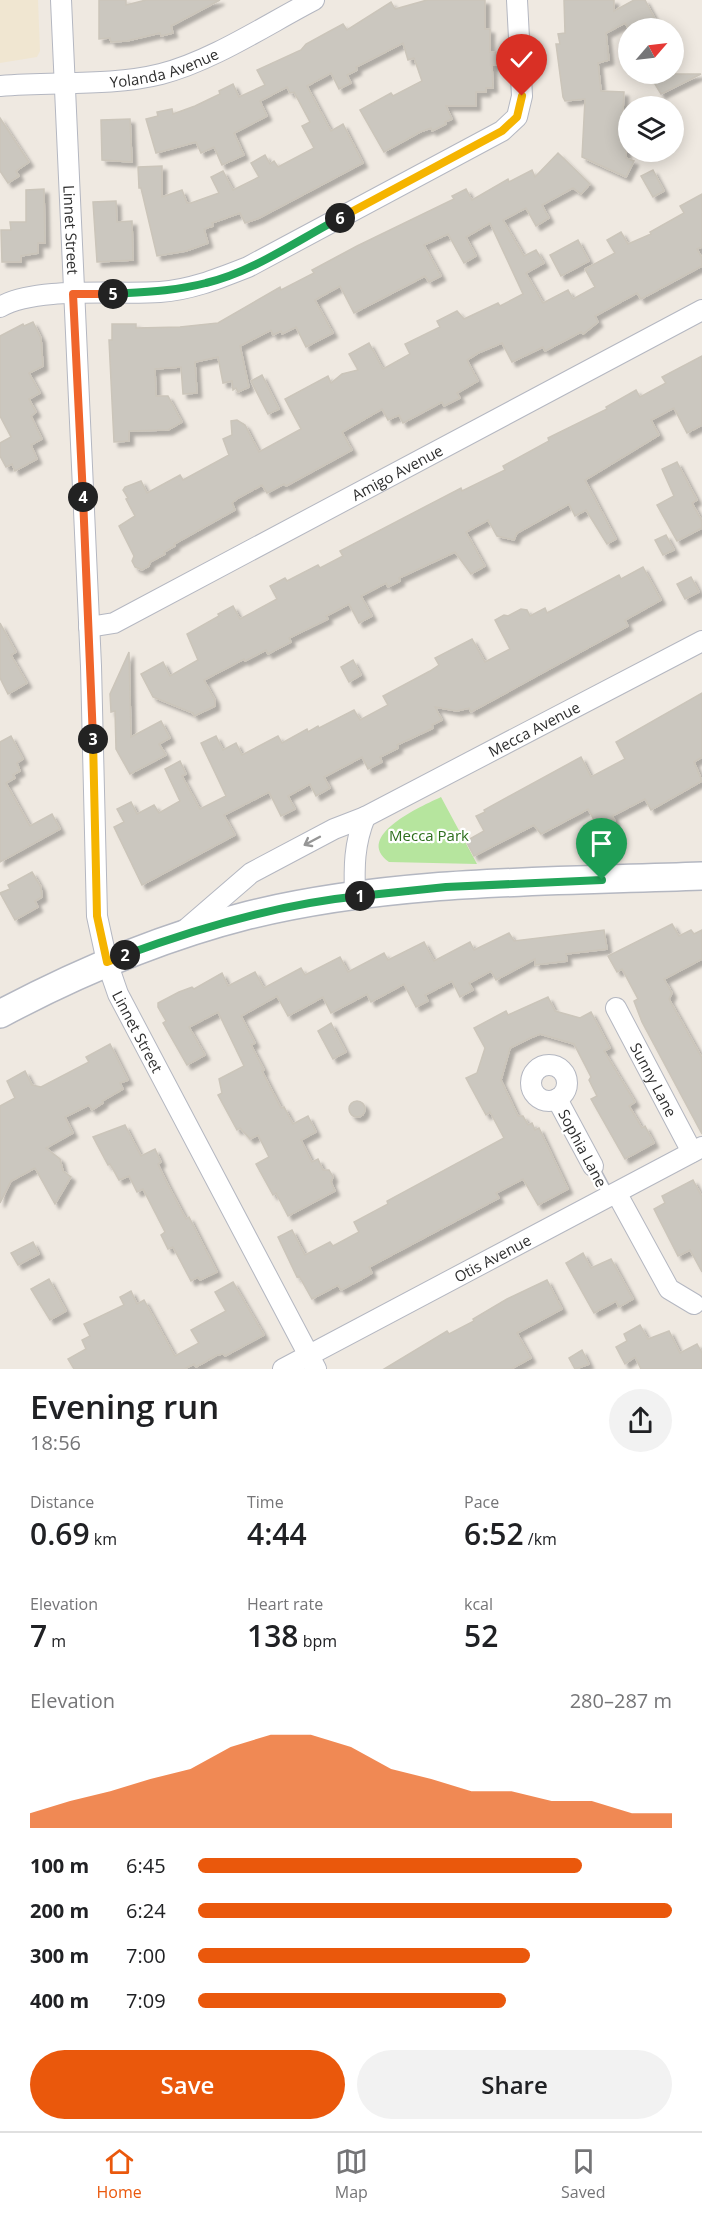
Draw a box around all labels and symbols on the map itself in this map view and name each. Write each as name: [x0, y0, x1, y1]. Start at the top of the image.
north arrow: [618, 18, 684, 84]
pin: [496, 34, 547, 96]
street label: Yolanda Avenue: [109, 43, 222, 92]
street label: Linnet Street: [59, 185, 83, 275]
pin: 6: [325, 203, 355, 233]
pin: 5: [98, 279, 128, 309]
street label: Amigo Avenue: [348, 440, 446, 505]
pin: 4: [68, 482, 98, 512]
street label: Mecca Avenue: [485, 697, 583, 761]
pin: 3: [78, 724, 108, 754]
pin: [576, 818, 627, 880]
park label: Mecca Park: [389, 825, 469, 845]
one-way arrow: [304, 835, 321, 847]
pin: 1: [345, 881, 375, 911]
pin: 2: [110, 940, 140, 970]
street label: Linnet Street: [108, 987, 168, 1076]
street label: Sunny Lane: [626, 1039, 682, 1120]
street label: Sophia Lane: [554, 1106, 612, 1190]
street label: Otis Avenue: [451, 1230, 534, 1287]

